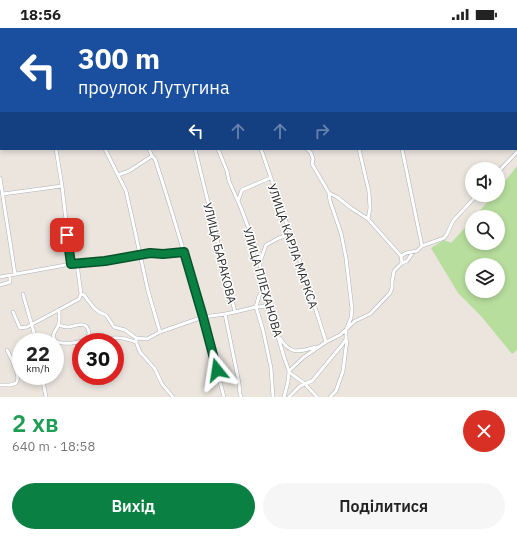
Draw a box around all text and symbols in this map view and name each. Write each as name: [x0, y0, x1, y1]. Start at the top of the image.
text: 18:56: [20, 5, 61, 24]
text: 300 m: [78, 40, 160, 77]
icon: left: [12, 44, 64, 96]
text: проулок Лутугина: [78, 76, 230, 99]
icon: left: [185, 120, 207, 142]
icon: ahead: [227, 120, 249, 142]
icon: ahead: [269, 120, 291, 142]
icon: right: [311, 120, 333, 142]
map controls: [465, 162, 505, 298]
button: sound: [465, 162, 505, 202]
street label: УЛИЦА КАРЛА МАРКСА: [265, 182, 322, 311]
street label: УЛИЦА БАРАКОВА: [200, 201, 240, 305]
button: search: [465, 210, 505, 250]
pin: [50, 218, 84, 252]
icon: arrive: [56, 224, 78, 246]
street label: УЛИЦА ПЛЕХАНОВА: [240, 225, 286, 339]
button: layers: [465, 258, 505, 298]
speed limit sign: 30: [72, 333, 124, 385]
text: 22: [26, 340, 50, 367]
position arrow: [196, 349, 238, 391]
text: km/h: [26, 362, 50, 375]
text: 2 хв: [12, 407, 59, 439]
button: close: [463, 410, 505, 452]
text: 640 m · 18:58: [12, 438, 95, 455]
button: Вихід: [12, 483, 255, 529]
button: Поділитися: [263, 483, 505, 529]

